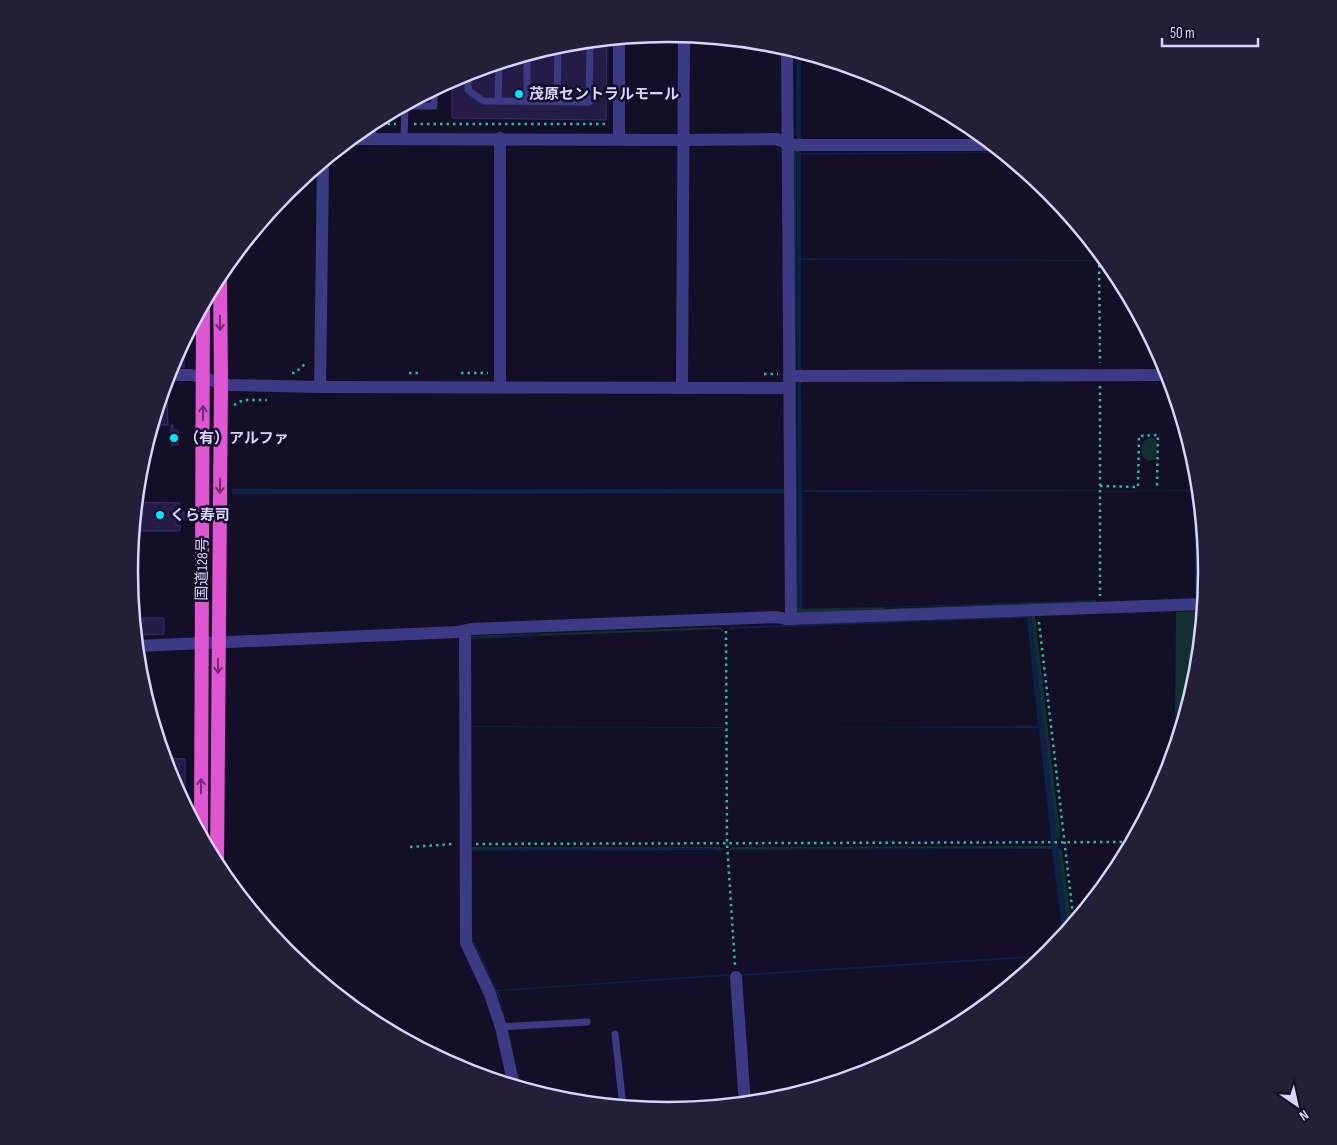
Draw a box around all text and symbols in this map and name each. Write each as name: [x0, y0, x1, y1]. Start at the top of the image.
scale bar: [1162, 15, 1258, 47]
text: 50 m: [1170, 24, 1195, 43]
place label: 茂原セントラルモール: [529, 85, 679, 104]
marker: 茂原セントラルモール: [513, 88, 525, 100]
one-way arrow: [215, 315, 225, 331]
one-way arrow: [198, 406, 208, 422]
place label: （有）アルファ: [184, 429, 289, 448]
marker: （有）アルファ: [168, 432, 180, 444]
one-way arrow: [215, 478, 225, 494]
place label: くら寿司: [170, 506, 230, 525]
marker: くら寿司: [154, 509, 166, 521]
street label: 国道128号: [192, 537, 213, 601]
one-way arrow: [213, 658, 222, 674]
one-way arrow: [196, 778, 206, 794]
north arrow: [1272, 1080, 1322, 1130]
text: N: [1296, 1106, 1312, 1125]

